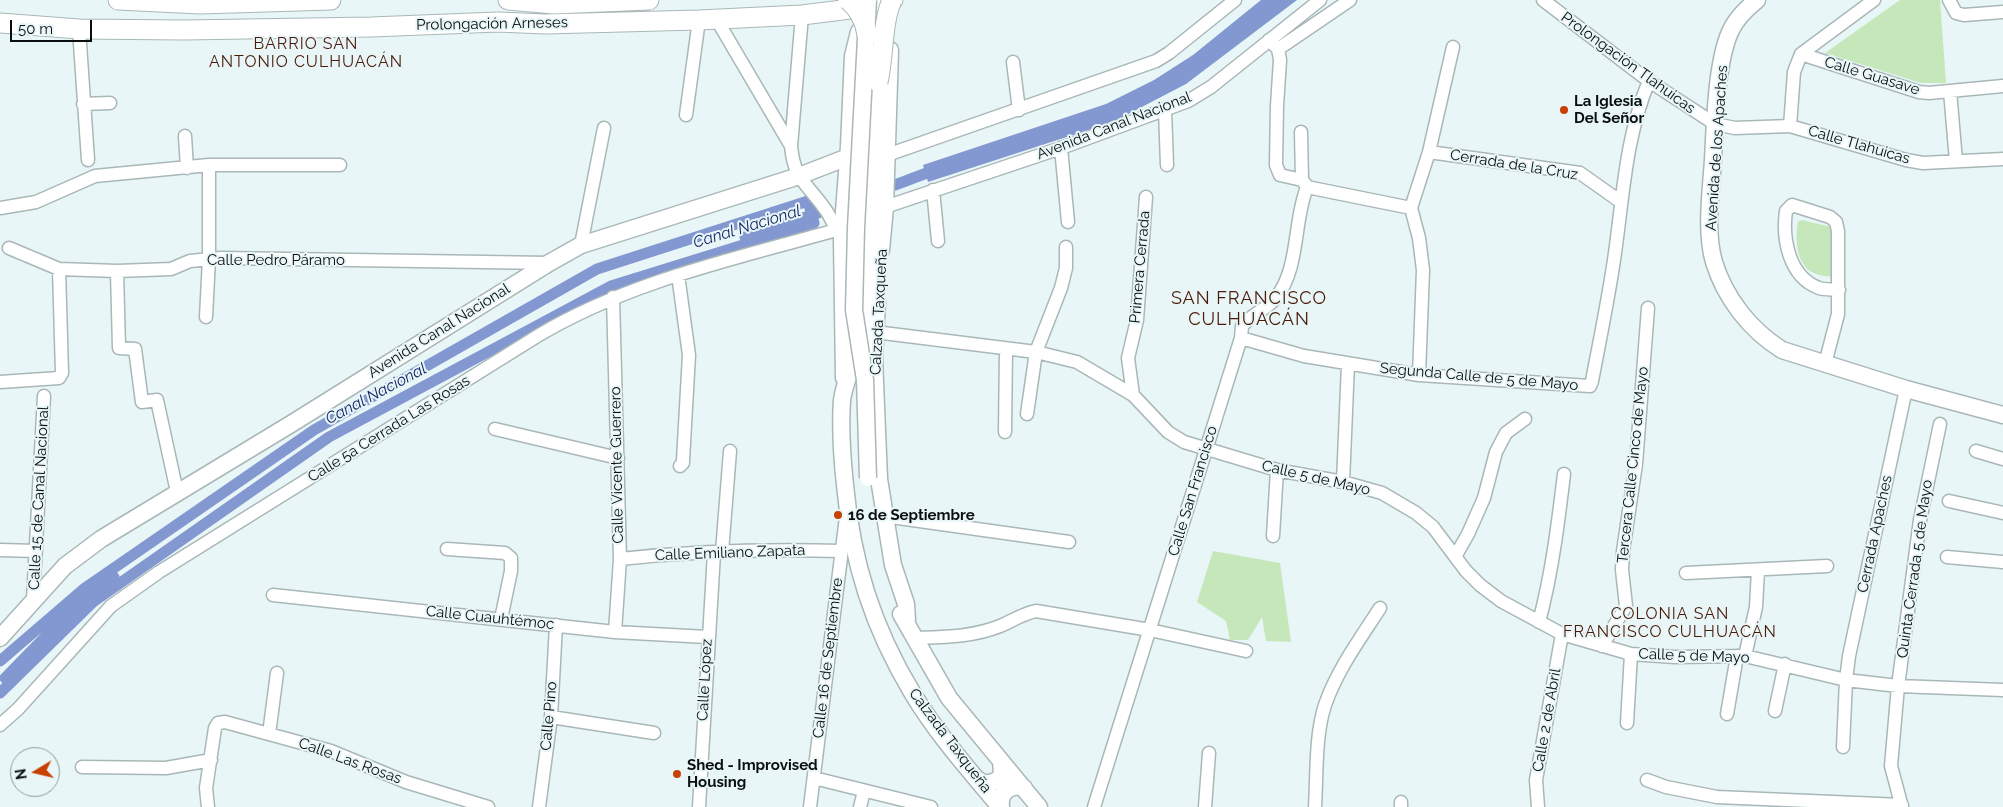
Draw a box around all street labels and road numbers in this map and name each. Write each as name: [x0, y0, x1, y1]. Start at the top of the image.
street label: Prolongación Tlahuicas: [1557, 8, 1699, 118]
street label: Prolongación Arneses: [416, 14, 568, 34]
street label: Calle Guasave: [1822, 53, 1922, 99]
street label: Avenida de los Apaches: [1702, 64, 1732, 232]
street label: Avenida Canal Nacional: [1034, 88, 1194, 164]
street label: Calle Tlahuicas: [1806, 122, 1912, 168]
street label: Cerrada de la Cruz: [1449, 146, 1579, 184]
street label: Primera Cerrada: [1126, 210, 1154, 324]
street label: Calzada Taxqueña: [867, 248, 891, 376]
street label: Calle Pedro Páramo: [207, 251, 345, 269]
street label: Avenida Canal Nacional: [365, 280, 513, 382]
street label: Segunda Calle de 5 de Mayo: [1379, 359, 1579, 395]
street label: Tercera Calle Cinco de Mayo: [1614, 366, 1652, 564]
street label: Calle 5a Cerrada Las Rosas: [305, 372, 473, 486]
street label: Calle Vicente Guerrero: [607, 386, 627, 544]
street label: Calle 15 de Canal Nacional: [25, 406, 53, 590]
street label: Calle San Francisco: [1165, 424, 1221, 558]
street label: Calle 5 de Mayo: [1260, 457, 1372, 499]
street label: Cerrada Apaches: [1854, 474, 1896, 594]
street label: Quinta Cerrada 5 de Mayo: [1894, 479, 1936, 659]
street label: Calle Emiliano Zapata: [654, 541, 806, 565]
street label: Calle 16 de Septiembre: [809, 577, 847, 739]
street label: Calle Cuauhtémoc: [425, 602, 555, 634]
street label: Calle López: [694, 639, 716, 721]
street label: Calle 5 de Mayo: [1638, 645, 1750, 667]
street label: Calle 2 de Abril: [1529, 667, 1565, 773]
street label: Calle Pino: [537, 681, 561, 751]
street label: Calzada Taxqueña: [905, 685, 995, 797]
street label: Calle Las Rosas: [296, 734, 404, 788]

